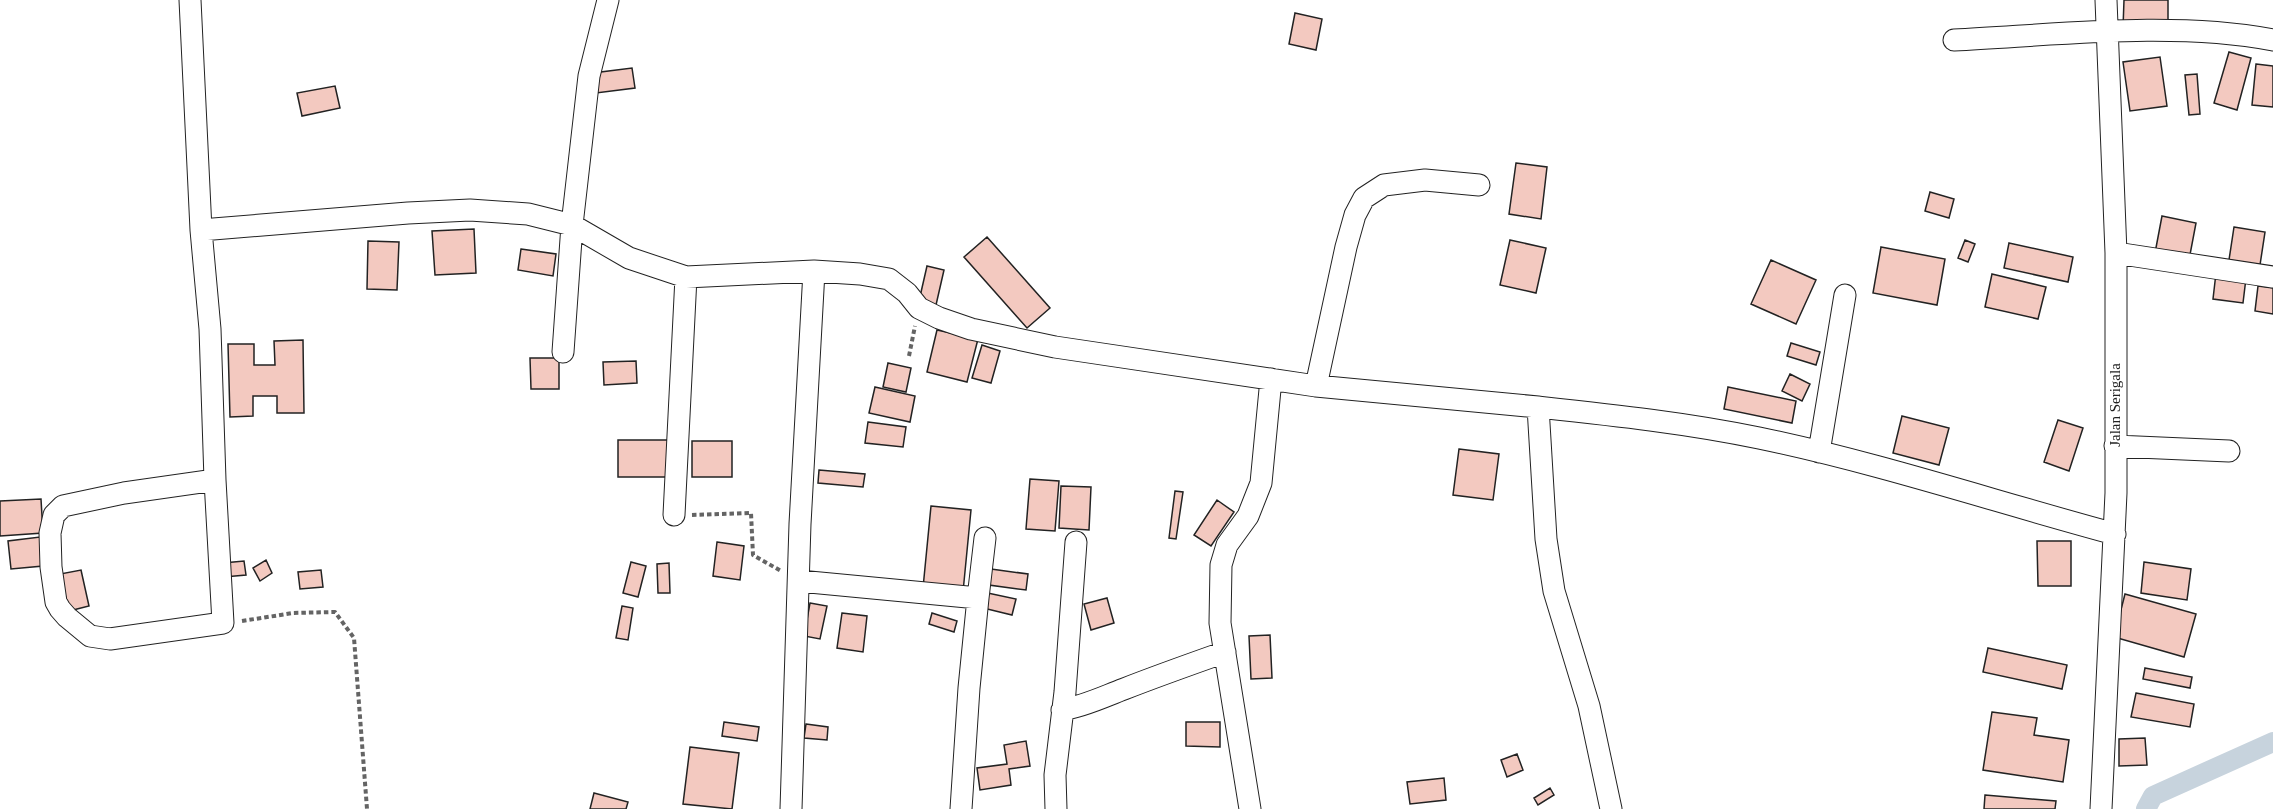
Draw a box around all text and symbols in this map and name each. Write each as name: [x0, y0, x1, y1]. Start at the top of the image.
street label: Jalan Serigala: [2107, 363, 2123, 447]

